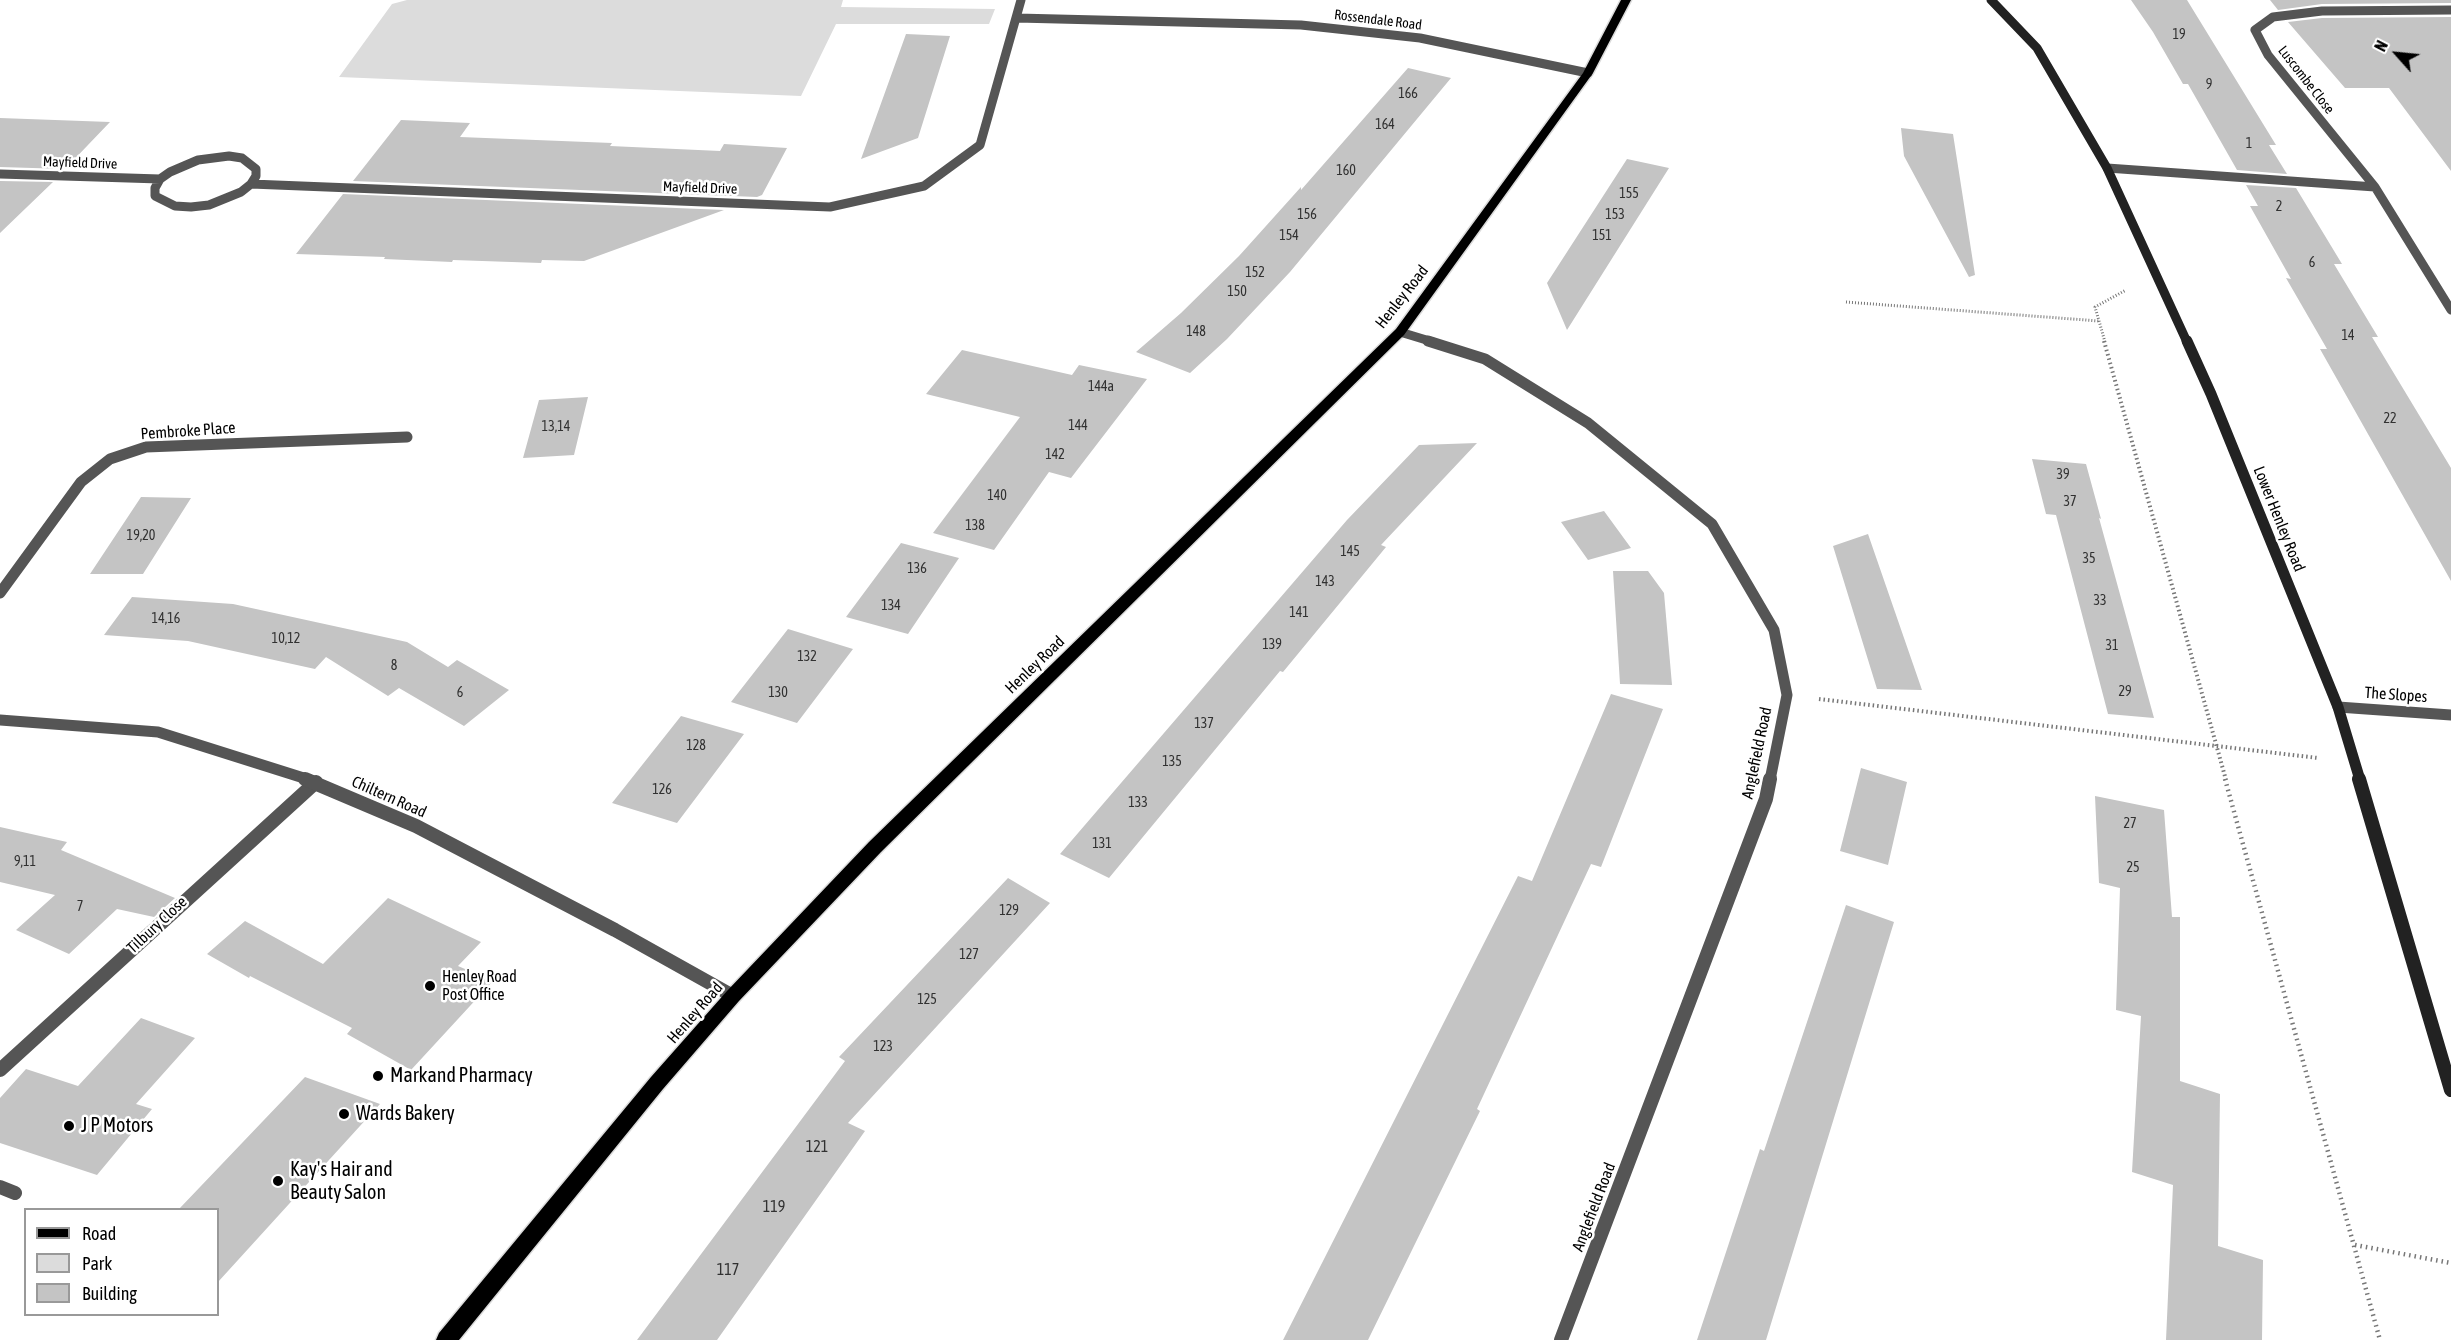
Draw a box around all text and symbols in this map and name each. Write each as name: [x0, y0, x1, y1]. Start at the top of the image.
street label: Rossendale Road: [1333, 6, 1423, 34]
north arrow: [2367, 24, 2427, 84]
house number: 19: [2172, 27, 2186, 43]
text: N: [2371, 38, 2391, 54]
street label: Luscombe Close: [2274, 43, 2338, 117]
house number: 9: [2206, 77, 2212, 93]
house number: 166: [1398, 86, 1418, 102]
house number: 164: [1375, 117, 1395, 133]
house number: 1: [2246, 136, 2252, 152]
street label: Mayfield Drive: [43, 153, 117, 173]
house number: 160: [1336, 163, 1356, 179]
street label: Mayfield Drive: [663, 178, 737, 198]
house number: 155: [1619, 186, 1639, 202]
house number: 2: [2276, 199, 2282, 215]
house number: 156: [1297, 207, 1317, 223]
house number: 153: [1605, 207, 1625, 223]
house number: 154: [1279, 228, 1299, 244]
house number: 151: [1592, 228, 1612, 244]
house number: 6: [2309, 255, 2315, 271]
street label: Henley Road: [1371, 262, 1433, 332]
house number: 152: [1245, 265, 1265, 281]
house number: 150: [1227, 284, 1247, 300]
house number: 148: [1186, 324, 1206, 340]
house number: 14: [2341, 328, 2355, 344]
house number: 144a: [1088, 379, 1114, 395]
house number: 22: [2383, 411, 2397, 427]
street label: Pembroke Place: [140, 418, 236, 444]
house number: 144: [1068, 418, 1088, 434]
house number: 13,14: [542, 419, 570, 435]
house number: 142: [1045, 447, 1065, 463]
street label: Lower Henley Road: [2249, 464, 2309, 574]
house number: 39: [2056, 467, 2070, 483]
house number: 140: [987, 488, 1007, 504]
house number: 37: [2063, 494, 2077, 510]
house number: 138: [965, 518, 985, 534]
house number: 19,20: [127, 528, 155, 544]
house number: 145: [1340, 544, 1360, 560]
house number: 35: [2082, 551, 2096, 567]
house number: 136: [907, 561, 927, 577]
house number: 143: [1315, 574, 1335, 590]
house number: 33: [2093, 593, 2107, 609]
house number: 134: [881, 598, 901, 614]
house number: 141: [1289, 605, 1309, 621]
house number: 14,16: [152, 611, 180, 627]
house number: 10,12: [272, 631, 300, 647]
street label: Henley Road: [1001, 632, 1069, 698]
house number: 139: [1262, 637, 1282, 653]
house number: 31: [2105, 638, 2119, 654]
house number: 132: [797, 649, 817, 665]
house number: 8: [391, 658, 397, 674]
street label: The Slopes: [2364, 683, 2428, 707]
house number: 29: [2118, 684, 2132, 700]
house number: 6: [457, 685, 463, 701]
house number: 130: [768, 685, 788, 701]
street label: Anglefield Road: [1738, 705, 1776, 801]
house number: 137: [1194, 716, 1214, 732]
house number: 128: [686, 738, 706, 754]
house number: 135: [1162, 754, 1182, 770]
street label: Chiltern Road: [349, 772, 429, 822]
house number: 126: [652, 782, 672, 798]
house number: 133: [1128, 795, 1148, 811]
house number: 27: [2123, 816, 2137, 832]
house number: 131: [1092, 836, 1112, 852]
house number: 9,11: [14, 854, 36, 870]
house number: 25: [2126, 860, 2140, 876]
street label: Tilbury Close: [123, 892, 191, 958]
house number: 7: [77, 899, 83, 915]
house number: 129: [999, 903, 1019, 919]
house number: 127: [959, 947, 979, 963]
place label: Henley Road Post Office: [442, 967, 517, 1005]
street label: Henley Road: [663, 978, 727, 1048]
marker: Henley Road Post Office: [423, 979, 437, 993]
house number: 125: [917, 992, 937, 1008]
house number: 123: [873, 1039, 893, 1055]
place label: Markand Pharmacy: [390, 1064, 533, 1088]
marker: Markand Pharmacy: [371, 1069, 385, 1083]
place label: Wards Bakery: [356, 1102, 455, 1126]
marker: Wards Bakery: [337, 1107, 351, 1121]
place label: J P Motors: [81, 1114, 153, 1138]
marker: J P Motors: [62, 1119, 76, 1133]
house number: 121: [806, 1137, 828, 1157]
place label: Kay's Hair and Beauty Salon: [290, 1158, 393, 1205]
street label: Anglefield Road: [1568, 1160, 1620, 1254]
marker: Kay's Hair and Beauty Salon: [271, 1174, 285, 1188]
house number: 119: [763, 1197, 785, 1217]
legend: [24, 1208, 219, 1316]
text: Road: [82, 1223, 116, 1244]
text: Park: [82, 1253, 112, 1274]
house number: 117: [717, 1260, 739, 1280]
text: Building: [82, 1283, 137, 1304]

